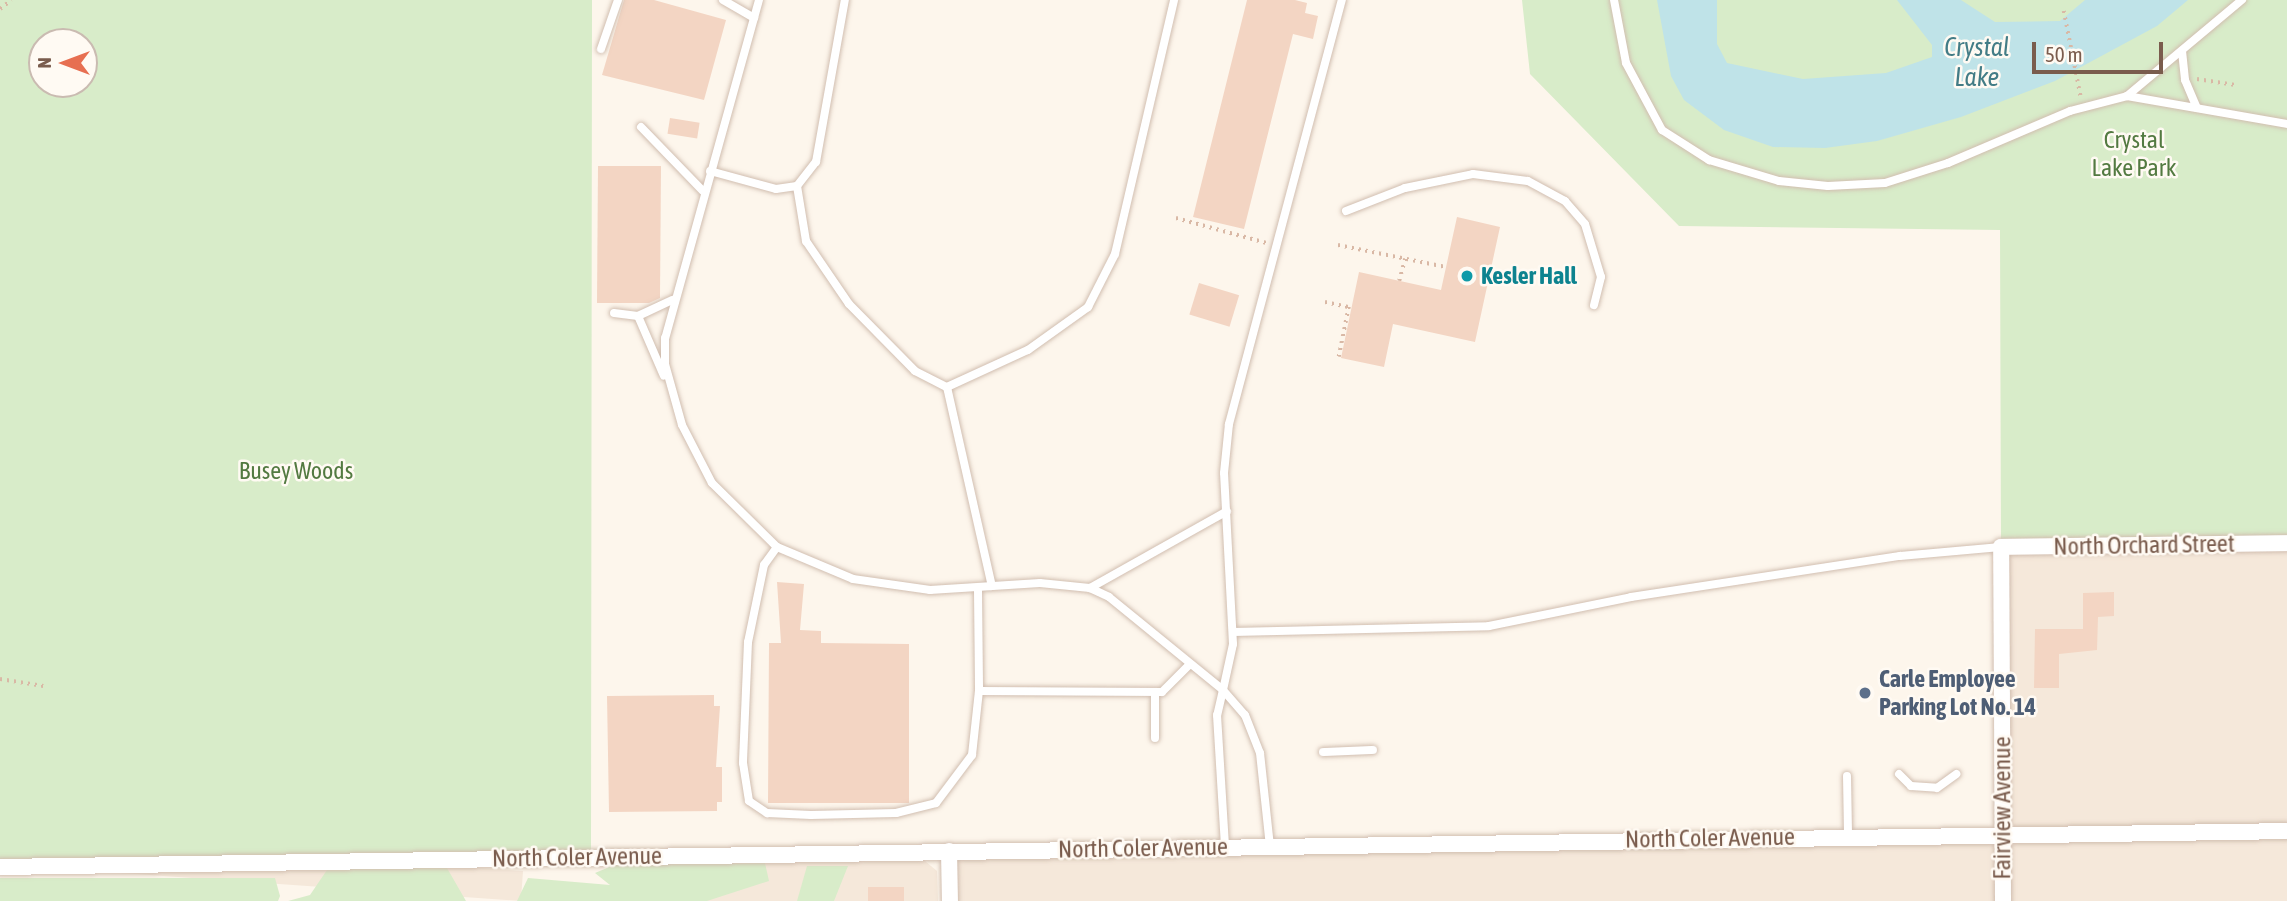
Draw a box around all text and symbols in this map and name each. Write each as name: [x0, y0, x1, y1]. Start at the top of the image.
north arrow: [28, 28, 98, 98]
scale bar: [2035, 28, 2166, 72]
water label: Crystal Lake: [1944, 32, 2010, 94]
text: 50 m: [2045, 42, 2083, 66]
text: N: [33, 57, 55, 69]
park label: Crystal Lake Park: [2092, 126, 2176, 182]
place label: Kesler Hall: [1481, 262, 1577, 290]
marker: Kesler Hall: [1459, 268, 1475, 284]
park label: Busey Woods: [239, 457, 353, 485]
street label: North Orchard Street: [2053, 529, 2235, 561]
place label: Carle Employee Parking Lot No. 14: [1879, 665, 2036, 721]
marker: Carle Employee Parking Lot No. 14: [1857, 685, 1873, 701]
street label: Fairview Avenue: [1988, 736, 2016, 880]
street label: North Coler Avenue: [1625, 822, 1795, 854]
street label: North Coler Avenue: [1058, 832, 1228, 864]
street label: North Coler Avenue: [492, 841, 662, 873]

